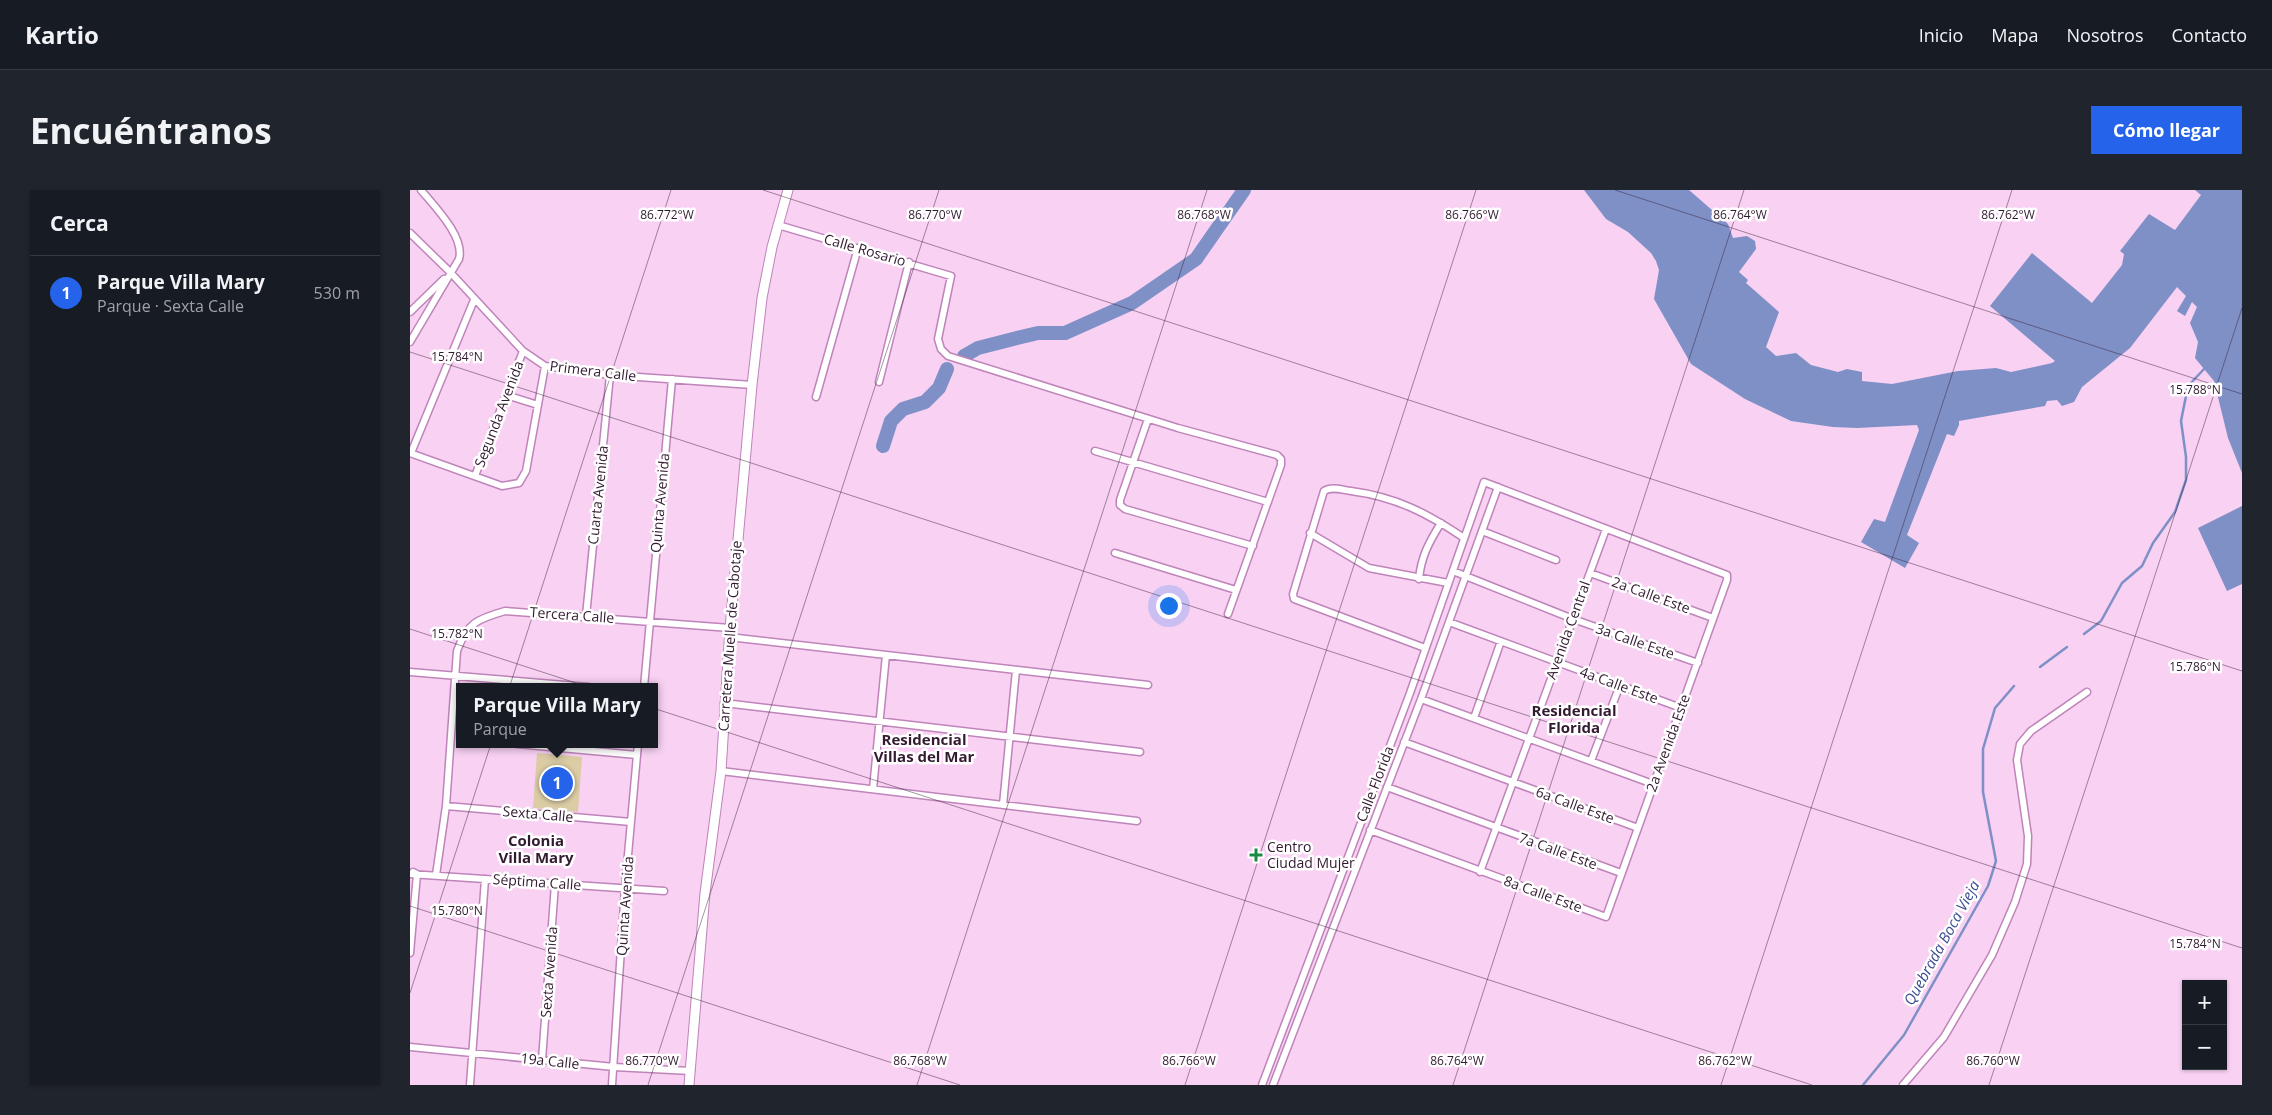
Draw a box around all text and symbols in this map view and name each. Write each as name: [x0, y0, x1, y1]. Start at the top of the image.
text: Kartio: [25, 18, 99, 51]
text: Inicio: [1919, 23, 1963, 47]
text: Mapa: [1991, 23, 2039, 47]
text: Nosotros: [2067, 23, 2144, 47]
text: Contacto: [2172, 23, 2247, 47]
button: Cómo llegar: [2091, 106, 2242, 154]
text: Encuéntranos: [30, 107, 272, 154]
text: 86.772°W: [640, 206, 694, 223]
text: 86.770°W: [908, 206, 962, 223]
text: 86.768°W: [1177, 206, 1231, 223]
text: 86.766°W: [1445, 206, 1499, 223]
text: 86.764°W: [1713, 206, 1767, 223]
text: 86.762°W: [1981, 206, 2035, 223]
text: Cerca: [50, 209, 109, 237]
street label: Calle Rosario: [822, 229, 908, 270]
text: Parque Villa Mary: [97, 269, 265, 295]
text: 1: [61, 282, 71, 304]
text: 530 m: [314, 282, 360, 304]
text: Parque · Sexta Calle: [97, 295, 244, 317]
text: 15.784°N: [431, 348, 483, 365]
street label: Primera Calle: [549, 356, 638, 385]
street label: Segunda Avenida: [470, 358, 528, 470]
text: 15.788°N: [2169, 381, 2221, 398]
street label: Cuarta Avenida: [583, 444, 612, 545]
street label: Quinta Avenida: [646, 452, 673, 554]
street label: Carretera Muelle de Cabotaje: [713, 540, 746, 732]
street label: 2a Calle Este: [1609, 572, 1693, 618]
street label: Avenida Central: [1541, 578, 1594, 682]
your location: [1156, 593, 1182, 619]
street label: Tercera Calle: [529, 602, 615, 627]
street label: 3a Calle Este: [1593, 618, 1677, 663]
text: 15.782°N: [431, 625, 483, 642]
text: 15.786°N: [2169, 658, 2221, 675]
street label: 4a Calle Este: [1577, 662, 1661, 708]
popup: [456, 683, 658, 748]
street label: 2a Avenida Este: [1641, 691, 1694, 794]
text: Parque Villa Mary: [473, 692, 641, 718]
district label: Residencial Florida: [1532, 700, 1616, 737]
text: Parque: [473, 718, 527, 740]
district label: Residencial Villas del Mar: [874, 729, 975, 766]
street label: Calle Florida: [1351, 743, 1398, 825]
pin: 1: [541, 764, 573, 802]
street label: 6a Calle Este: [1533, 782, 1617, 828]
street label: Sexta Calle: [502, 801, 574, 826]
street label: 7a Calle Este: [1516, 828, 1600, 874]
district label: Colonia Villa Mary: [499, 830, 574, 867]
place label: Centro Ciudad Mujer: [1267, 837, 1355, 872]
marker: Centro Ciudad Mujer: [1249, 848, 1263, 862]
street label: Quinta Avenida: [612, 855, 637, 957]
street label: Séptima Calle: [492, 869, 582, 894]
street label: 8a Calle Este: [1501, 871, 1585, 917]
water label: Quebrada Boca Vieja: [1899, 876, 1984, 1008]
text: 15.780°N: [431, 902, 483, 919]
street label: Sexta Avenida: [536, 926, 561, 1018]
text: 15.784°N: [2169, 935, 2221, 952]
map controls: [2182, 980, 2227, 1070]
button: +: [2182, 980, 2227, 1025]
button: −: [2182, 1025, 2227, 1070]
street label: 19a Calle: [520, 1048, 580, 1073]
text: 86.770°W: [625, 1052, 679, 1069]
text: 86.768°W: [893, 1052, 947, 1069]
text: 86.766°W: [1162, 1052, 1216, 1069]
text: 86.764°W: [1430, 1052, 1484, 1069]
text: 86.762°W: [1698, 1052, 1752, 1069]
text: 86.760°W: [1966, 1052, 2020, 1069]

